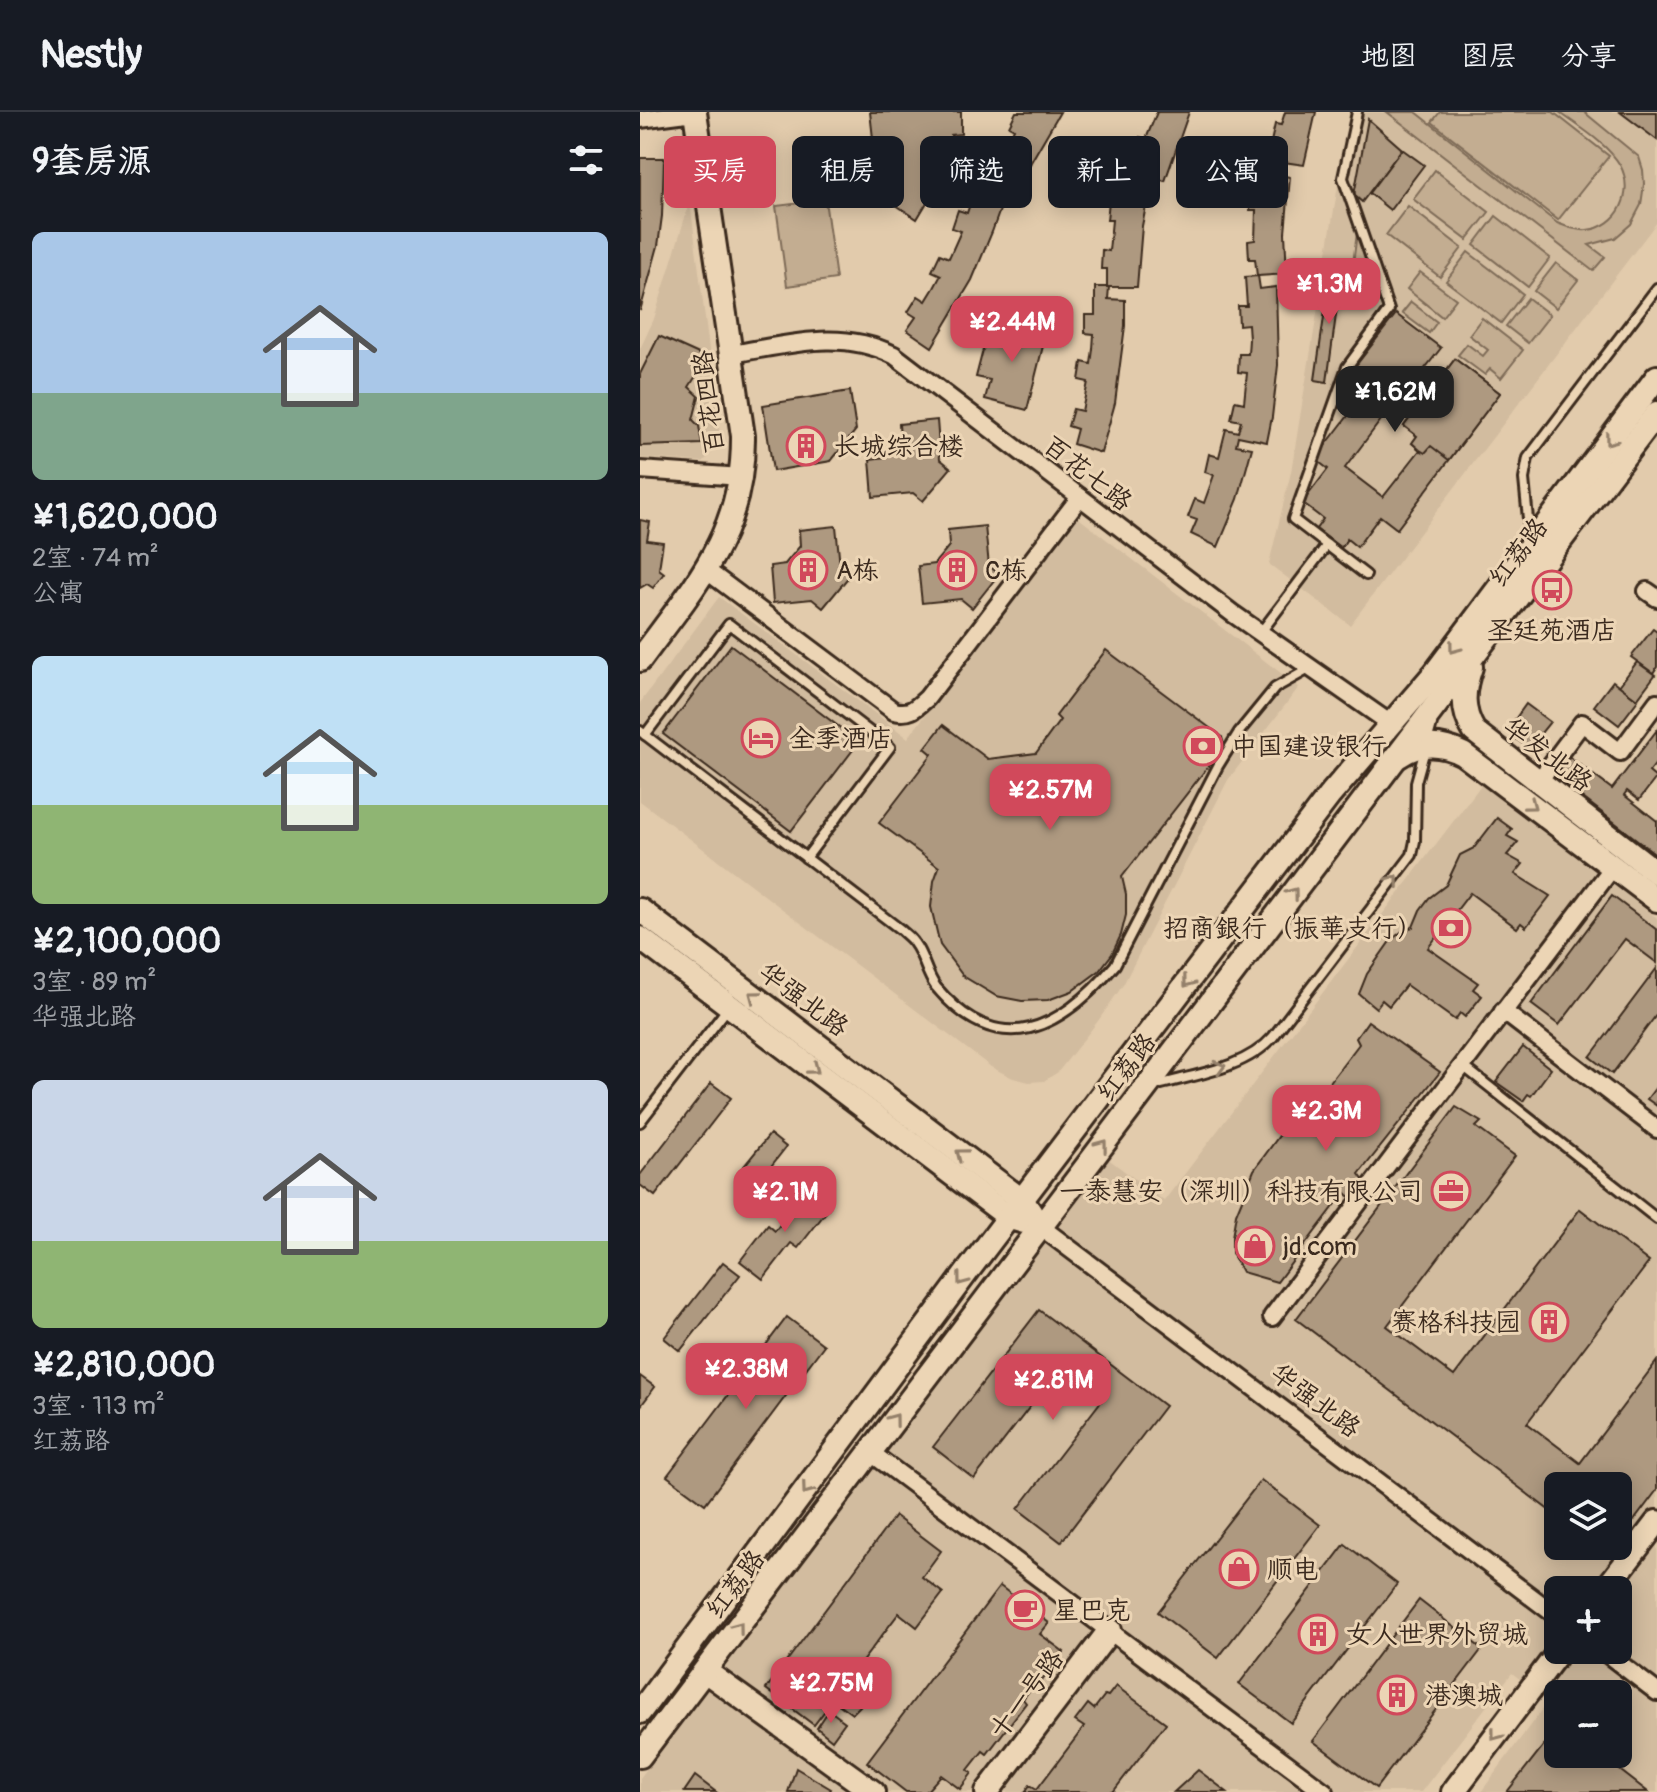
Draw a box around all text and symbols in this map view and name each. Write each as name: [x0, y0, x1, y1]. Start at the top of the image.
text: Nestly: [40, 31, 142, 79]
text: 地图: [1361, 39, 1417, 74]
text: 图层: [1461, 39, 1517, 74]
text: 分享: [1561, 39, 1617, 74]
chip: 买房: [664, 136, 776, 208]
chip: 租房: [792, 136, 904, 208]
chip: 筛选: [920, 136, 1032, 208]
chip: 新上: [1048, 136, 1160, 208]
chip: 公寓: [1176, 136, 1288, 208]
icon: filters: [564, 138, 608, 182]
text: 9套房源: [32, 140, 152, 183]
pin: ¥1.3M: [1273, 258, 1385, 326]
text: ¥1.3M: [1295, 268, 1363, 300]
icon: home: [248, 284, 392, 428]
pin: ¥2.44M: [947, 296, 1077, 364]
text: ¥2.44M: [968, 306, 1056, 338]
street label: 百花四路: [687, 348, 731, 455]
pin: ¥1.62M: [1330, 366, 1460, 434]
text: ¥1.62M: [1354, 376, 1436, 408]
building icon: 长城综合楼: [785, 425, 827, 467]
street label: 百花七路: [1037, 429, 1138, 518]
place label: 长城综合楼: [834, 431, 964, 463]
one-way arrow: [1606, 431, 1620, 446]
text: ¥1,620,000: [32, 496, 218, 539]
street label: 红荔路: [1483, 512, 1555, 593]
text: 2室 · 74 m²: [32, 542, 159, 574]
building icon: A栋: [787, 549, 829, 591]
building icon: C栋: [936, 549, 978, 591]
place label: A栋: [836, 555, 879, 587]
place label: C栋: [985, 555, 1027, 587]
bus stop icon: 圣廷苑酒店: [1531, 569, 1573, 611]
text: 公寓: [32, 577, 84, 609]
place label: 圣廷苑酒店: [1487, 615, 1617, 647]
one-way arrow: [1450, 639, 1464, 654]
icon: home: [248, 708, 392, 852]
street label: 华发北路: [1496, 711, 1599, 799]
hotel icon: 全季酒店: [740, 717, 782, 759]
place label: 全季酒店: [789, 723, 893, 755]
bank icon: 中国建设银行: [1182, 725, 1224, 767]
place label: 中国建设银行: [1231, 731, 1387, 763]
pin: ¥2.57M: [985, 764, 1115, 832]
text: ¥2.57M: [1008, 774, 1092, 806]
one-way arrow: [1522, 795, 1537, 809]
one-way arrow: [1384, 874, 1398, 889]
one-way arrow: [1284, 887, 1298, 902]
bank icon: 招商銀行（振華支行）: [1430, 907, 1472, 949]
place label: 招商銀行（振華支行）: [1163, 913, 1423, 945]
text: ¥2,100,000: [32, 920, 221, 963]
street label: 华强北路: [752, 956, 855, 1044]
text: 3室 · 89 m²: [32, 966, 156, 998]
one-way arrow: [1183, 974, 1197, 988]
one-way arrow: [748, 992, 762, 1006]
text: 华强北路: [32, 1001, 136, 1033]
street label: 红荔路: [1091, 1027, 1163, 1108]
one-way arrow: [805, 1060, 820, 1074]
one-way arrow: [1213, 1060, 1227, 1076]
pin: ¥2.3M: [1270, 1085, 1382, 1153]
text: ¥2.3M: [1290, 1095, 1362, 1127]
icon: home: [248, 1132, 392, 1276]
one-way arrow: [1093, 1139, 1107, 1154]
one-way arrow: [955, 1149, 969, 1163]
pin: ¥2.1M: [729, 1166, 841, 1234]
office icon: 一泰慧安（深圳）科技有限公司: [1430, 1170, 1472, 1212]
text: ¥2.1M: [751, 1176, 819, 1208]
place label: 一泰慧安（深圳）科技有限公司: [1059, 1176, 1423, 1208]
shop icon: jd.com: [1234, 1225, 1276, 1267]
place label: jd.com: [1282, 1231, 1357, 1263]
one-way arrow: [957, 1271, 972, 1286]
building icon: 赛格科技园: [1528, 1301, 1570, 1343]
place label: 赛格科技园: [1391, 1307, 1521, 1339]
pin: ¥2.38M: [681, 1343, 811, 1411]
text: ¥2,810,000: [32, 1344, 215, 1387]
text: ¥2.38M: [704, 1353, 788, 1385]
pin: ¥2.81M: [988, 1354, 1118, 1422]
street label: 华强北路: [1264, 1357, 1367, 1445]
text: ¥2.81M: [1013, 1364, 1093, 1396]
text: 3室 · 113 m²: [32, 1390, 165, 1422]
one-way arrow: [885, 1413, 899, 1428]
text: 红荔路: [32, 1425, 110, 1457]
map controls: [1544, 1472, 1632, 1768]
button: layers: [1544, 1472, 1632, 1560]
one-way arrow: [802, 1480, 817, 1494]
street label: 红荔路: [700, 1544, 772, 1625]
shop icon: 顺电: [1218, 1548, 1260, 1590]
place label: 顺电: [1267, 1554, 1319, 1586]
button: +: [1544, 1576, 1632, 1664]
cafe icon: 星巴克: [1004, 1589, 1046, 1631]
place label: 星巴克: [1053, 1595, 1131, 1627]
building icon: 女人世界外贸城: [1297, 1613, 1339, 1655]
place label: 女人世界外贸城: [1346, 1619, 1528, 1651]
one-way arrow: [728, 1621, 743, 1635]
street label: 十一号路: [983, 1643, 1071, 1746]
pin: ¥2.75M: [766, 1657, 896, 1725]
text: ¥2.75M: [789, 1667, 873, 1699]
building icon: 港澳城: [1376, 1674, 1418, 1716]
place label: 港澳城: [1425, 1680, 1503, 1712]
button: −: [1544, 1680, 1632, 1768]
one-way arrow: [1491, 1726, 1506, 1740]

